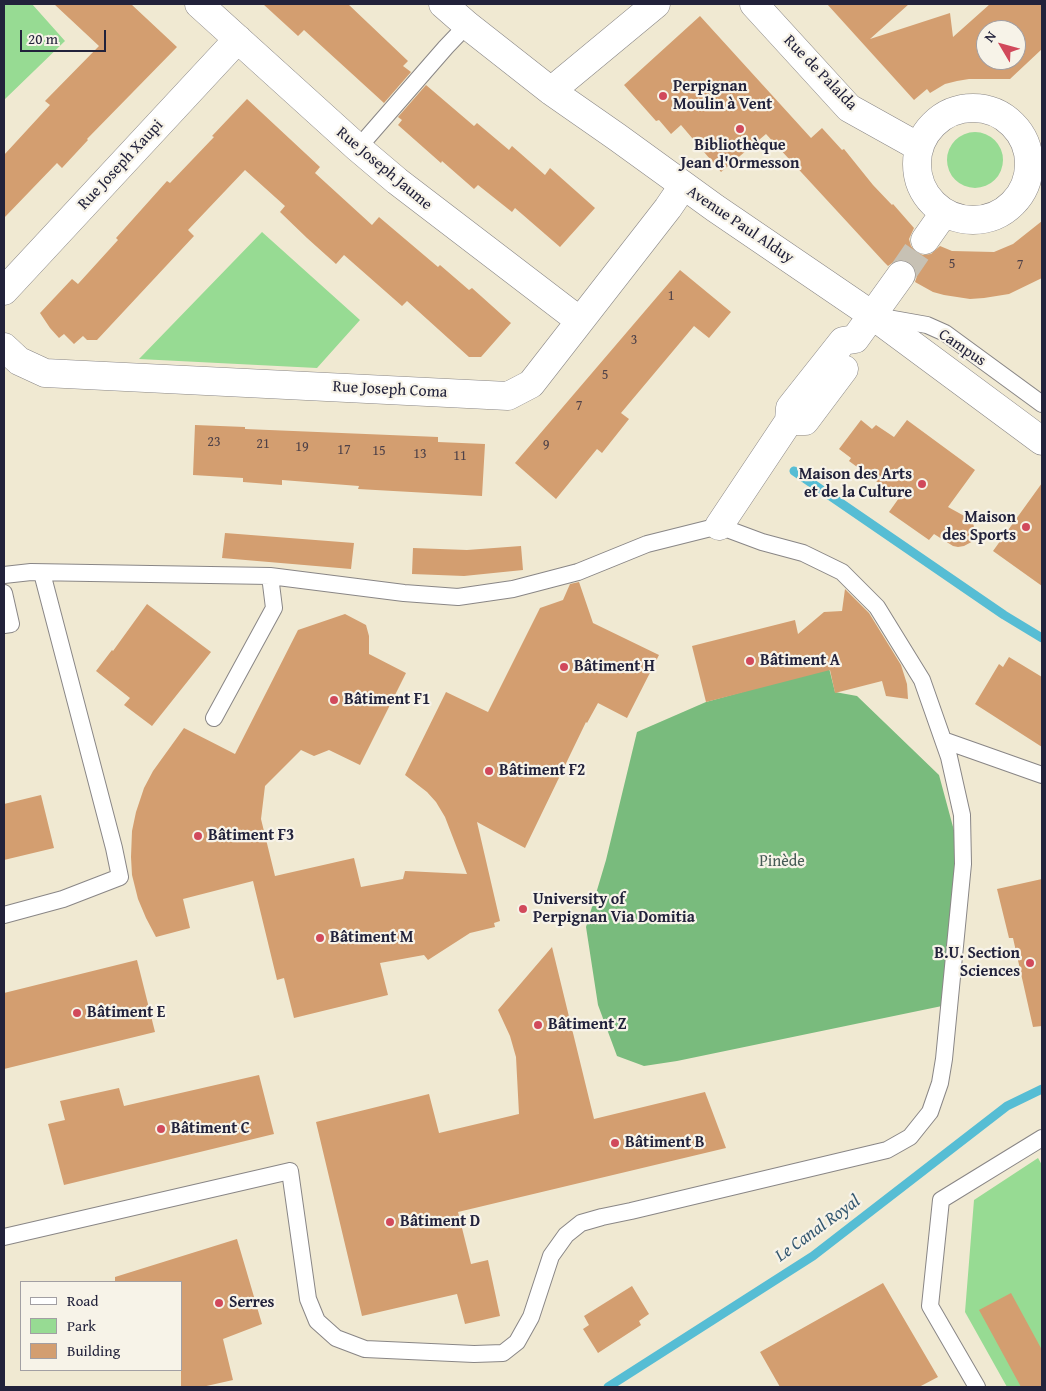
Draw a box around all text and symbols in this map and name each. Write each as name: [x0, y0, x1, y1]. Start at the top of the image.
scale bar: [22, 20, 109, 52]
north arrow: [976, 20, 1026, 70]
text: N: [979, 27, 1001, 46]
text: 20 m: [28, 28, 58, 49]
street label: Rue de Palalda: [779, 31, 861, 115]
place label: Perpignan Moulin à Vent: [673, 77, 772, 115]
marker: Perpignan Moulin à Vent: [657, 90, 669, 102]
street label: Rue Joseph Xaupi: [74, 116, 168, 214]
street label: Rue Joseph Jaume: [332, 123, 436, 215]
marker: Bibliothèque Jean d'Ormesson: [734, 123, 746, 135]
place label: Bibliothèque Jean d'Ormesson: [681, 136, 799, 174]
street label: Avenue Paul Alduy: [683, 182, 797, 268]
house number: 5: [949, 256, 955, 272]
house number: 7: [1017, 257, 1023, 273]
house number: 1: [668, 288, 674, 304]
street label: Campus: [935, 325, 989, 371]
house number: 3: [631, 332, 637, 348]
house number: 5: [602, 367, 608, 383]
street label: Rue Joseph Coma: [332, 377, 448, 403]
house number: 7: [576, 398, 582, 414]
house number: 23: [207, 434, 221, 450]
house number: 21: [256, 436, 270, 452]
house number: 9: [543, 437, 549, 453]
house number: 19: [295, 439, 309, 455]
house number: 17: [337, 442, 351, 458]
house number: 15: [372, 443, 386, 459]
house number: 13: [413, 446, 427, 462]
house number: 11: [453, 448, 467, 464]
place label: Maison des Arts et de la Culture: [799, 465, 912, 503]
marker: Maison des Arts et de la Culture: [916, 478, 928, 490]
place label: Maison des Sports: [942, 508, 1016, 546]
marker: Maison des Sports: [1020, 521, 1032, 533]
place label: Bâtiment A: [760, 651, 840, 671]
marker: Bâtiment A: [744, 655, 756, 667]
place label: Bâtiment H: [574, 657, 655, 677]
marker: Bâtiment H: [558, 661, 570, 673]
place label: Bâtiment F1: [344, 690, 430, 710]
marker: Bâtiment F1: [328, 694, 340, 706]
place label: Bâtiment F2: [499, 761, 585, 781]
marker: Bâtiment F2: [483, 765, 495, 777]
place label: Bâtiment F3: [208, 826, 294, 846]
marker: Bâtiment F3: [192, 830, 204, 842]
park label: Pinède: [759, 852, 805, 872]
place label: University of Perpignan Via Domitia: [533, 890, 695, 928]
marker: University of Perpignan Via Domitia: [517, 903, 529, 915]
place label: Bâtiment M: [330, 928, 413, 948]
marker: Bâtiment M: [314, 932, 326, 944]
place label: B.U. Section Sciences: [934, 944, 1020, 982]
marker: B.U. Section Sciences: [1024, 957, 1036, 969]
place label: Bâtiment E: [87, 1003, 165, 1023]
marker: Bâtiment E: [71, 1007, 83, 1019]
place label: Bâtiment Z: [548, 1015, 627, 1035]
marker: Bâtiment Z: [532, 1019, 544, 1031]
place label: Bâtiment C: [171, 1119, 250, 1139]
marker: Bâtiment C: [155, 1123, 167, 1135]
place label: Bâtiment B: [625, 1133, 705, 1153]
marker: Bâtiment B: [609, 1137, 621, 1149]
water label: Le Canal Royal: [771, 1191, 865, 1267]
place label: Bâtiment D: [400, 1212, 480, 1232]
marker: Bâtiment D: [384, 1216, 396, 1228]
legend: [20, 1281, 182, 1371]
text: Road: [67, 1290, 98, 1311]
place label: Serres: [229, 1293, 274, 1313]
marker: Serres: [213, 1297, 225, 1309]
text: Park: [67, 1315, 96, 1336]
text: Building: [67, 1340, 120, 1361]

